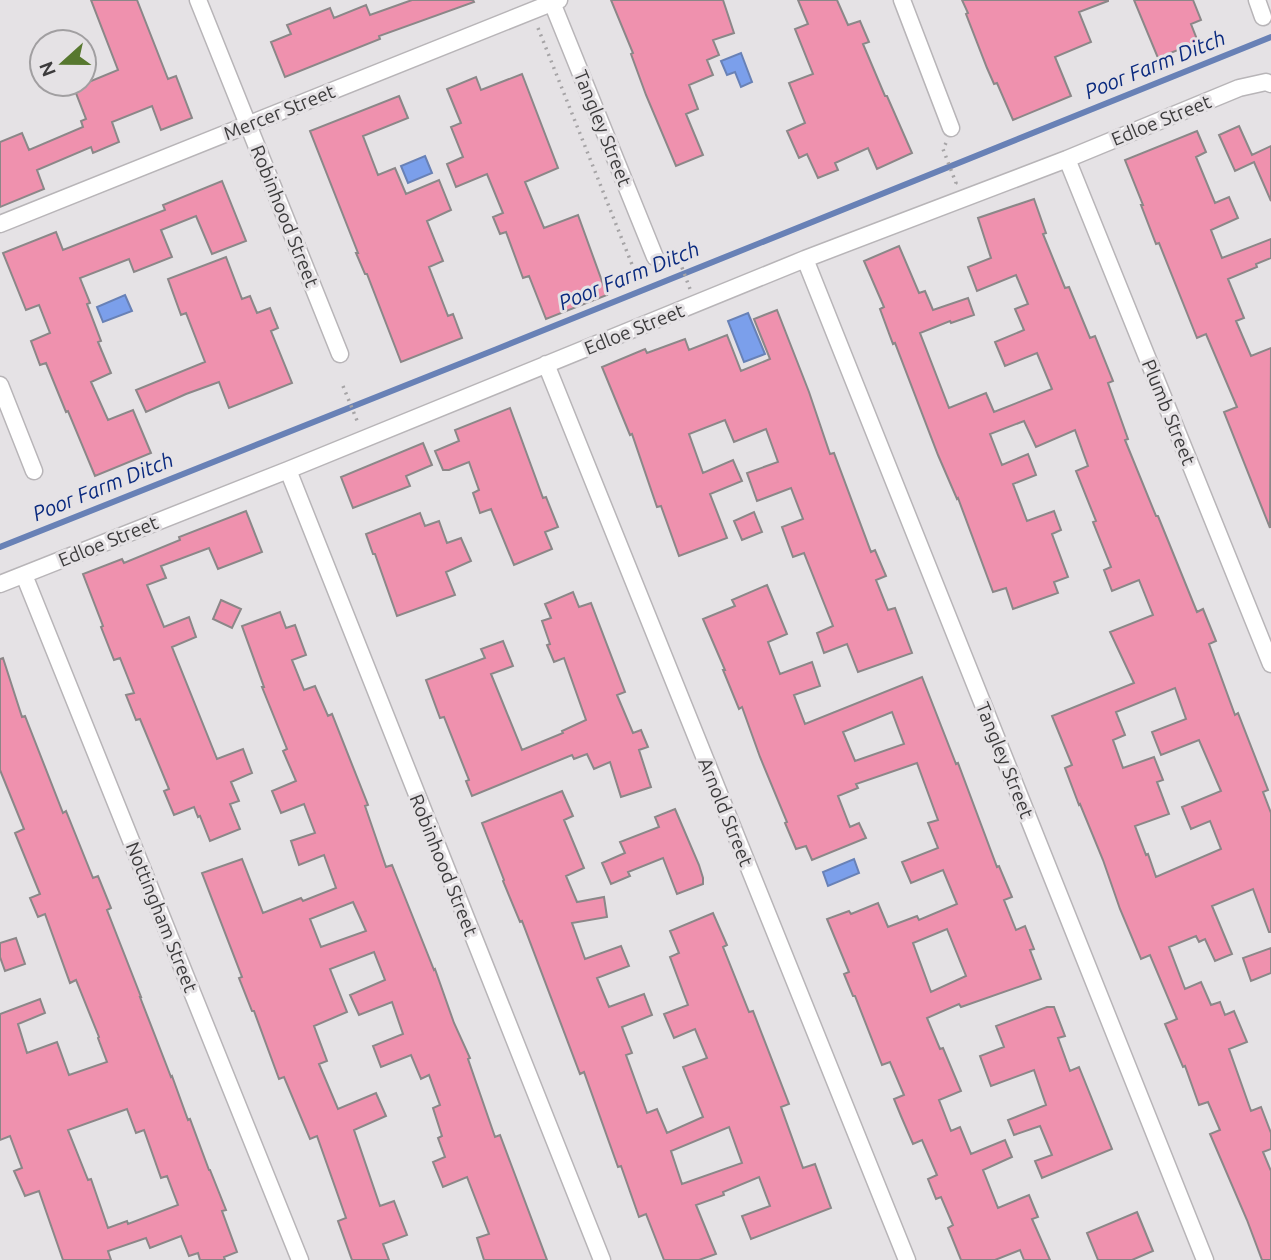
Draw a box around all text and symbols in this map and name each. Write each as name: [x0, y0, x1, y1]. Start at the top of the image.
water label: Poor Farm Ditch: [1081, 25, 1229, 103]
north arrow: [28, 28, 98, 98]
text: N: [34, 59, 60, 80]
street label: Tangley Street: [570, 67, 637, 190]
street label: Mercer Street: [220, 79, 338, 144]
street label: Edloe Street: [1108, 90, 1215, 150]
street label: Robinhood Street: [247, 142, 324, 291]
water label: Poor Farm Ditch: [555, 236, 703, 314]
street label: Edloe Street: [581, 299, 688, 359]
street label: Plumb Street: [1138, 356, 1200, 469]
water label: Poor Farm Ditch: [29, 447, 177, 525]
street label: Edloe Street: [55, 511, 162, 571]
street label: Tangley Street: [972, 699, 1039, 822]
street label: Arnold Street: [694, 755, 758, 870]
street label: Robinhood Street: [406, 791, 483, 940]
street label: Nottingham Street: [122, 839, 202, 996]

